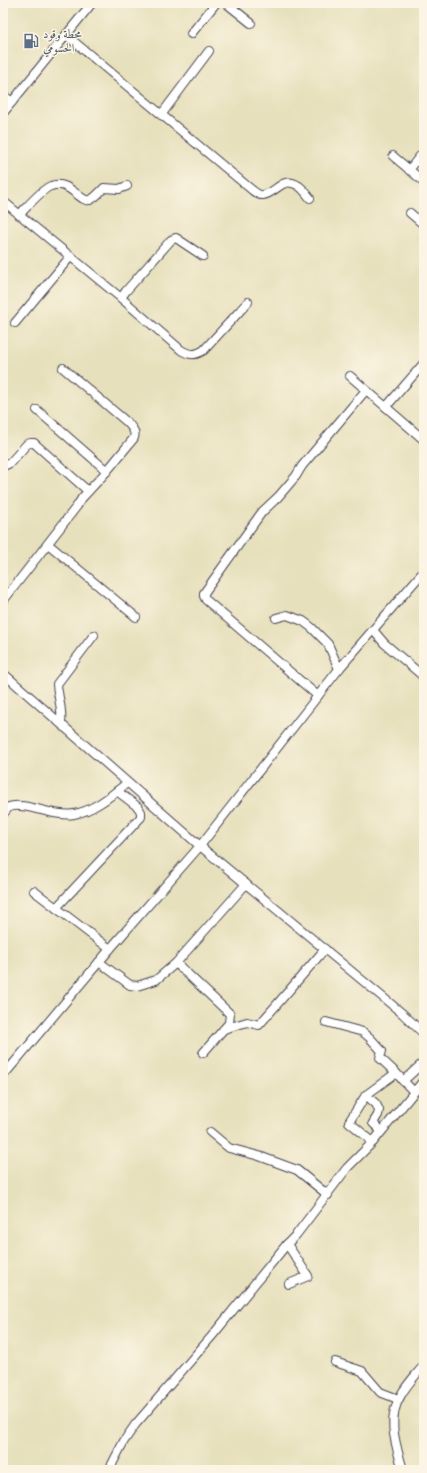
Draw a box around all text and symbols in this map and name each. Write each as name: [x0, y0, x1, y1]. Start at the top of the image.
place label: محطة وقود الحسومي: [43, 26, 82, 58]
fuel station icon: محطة وقود الحسومي: [22, 32, 40, 50]

